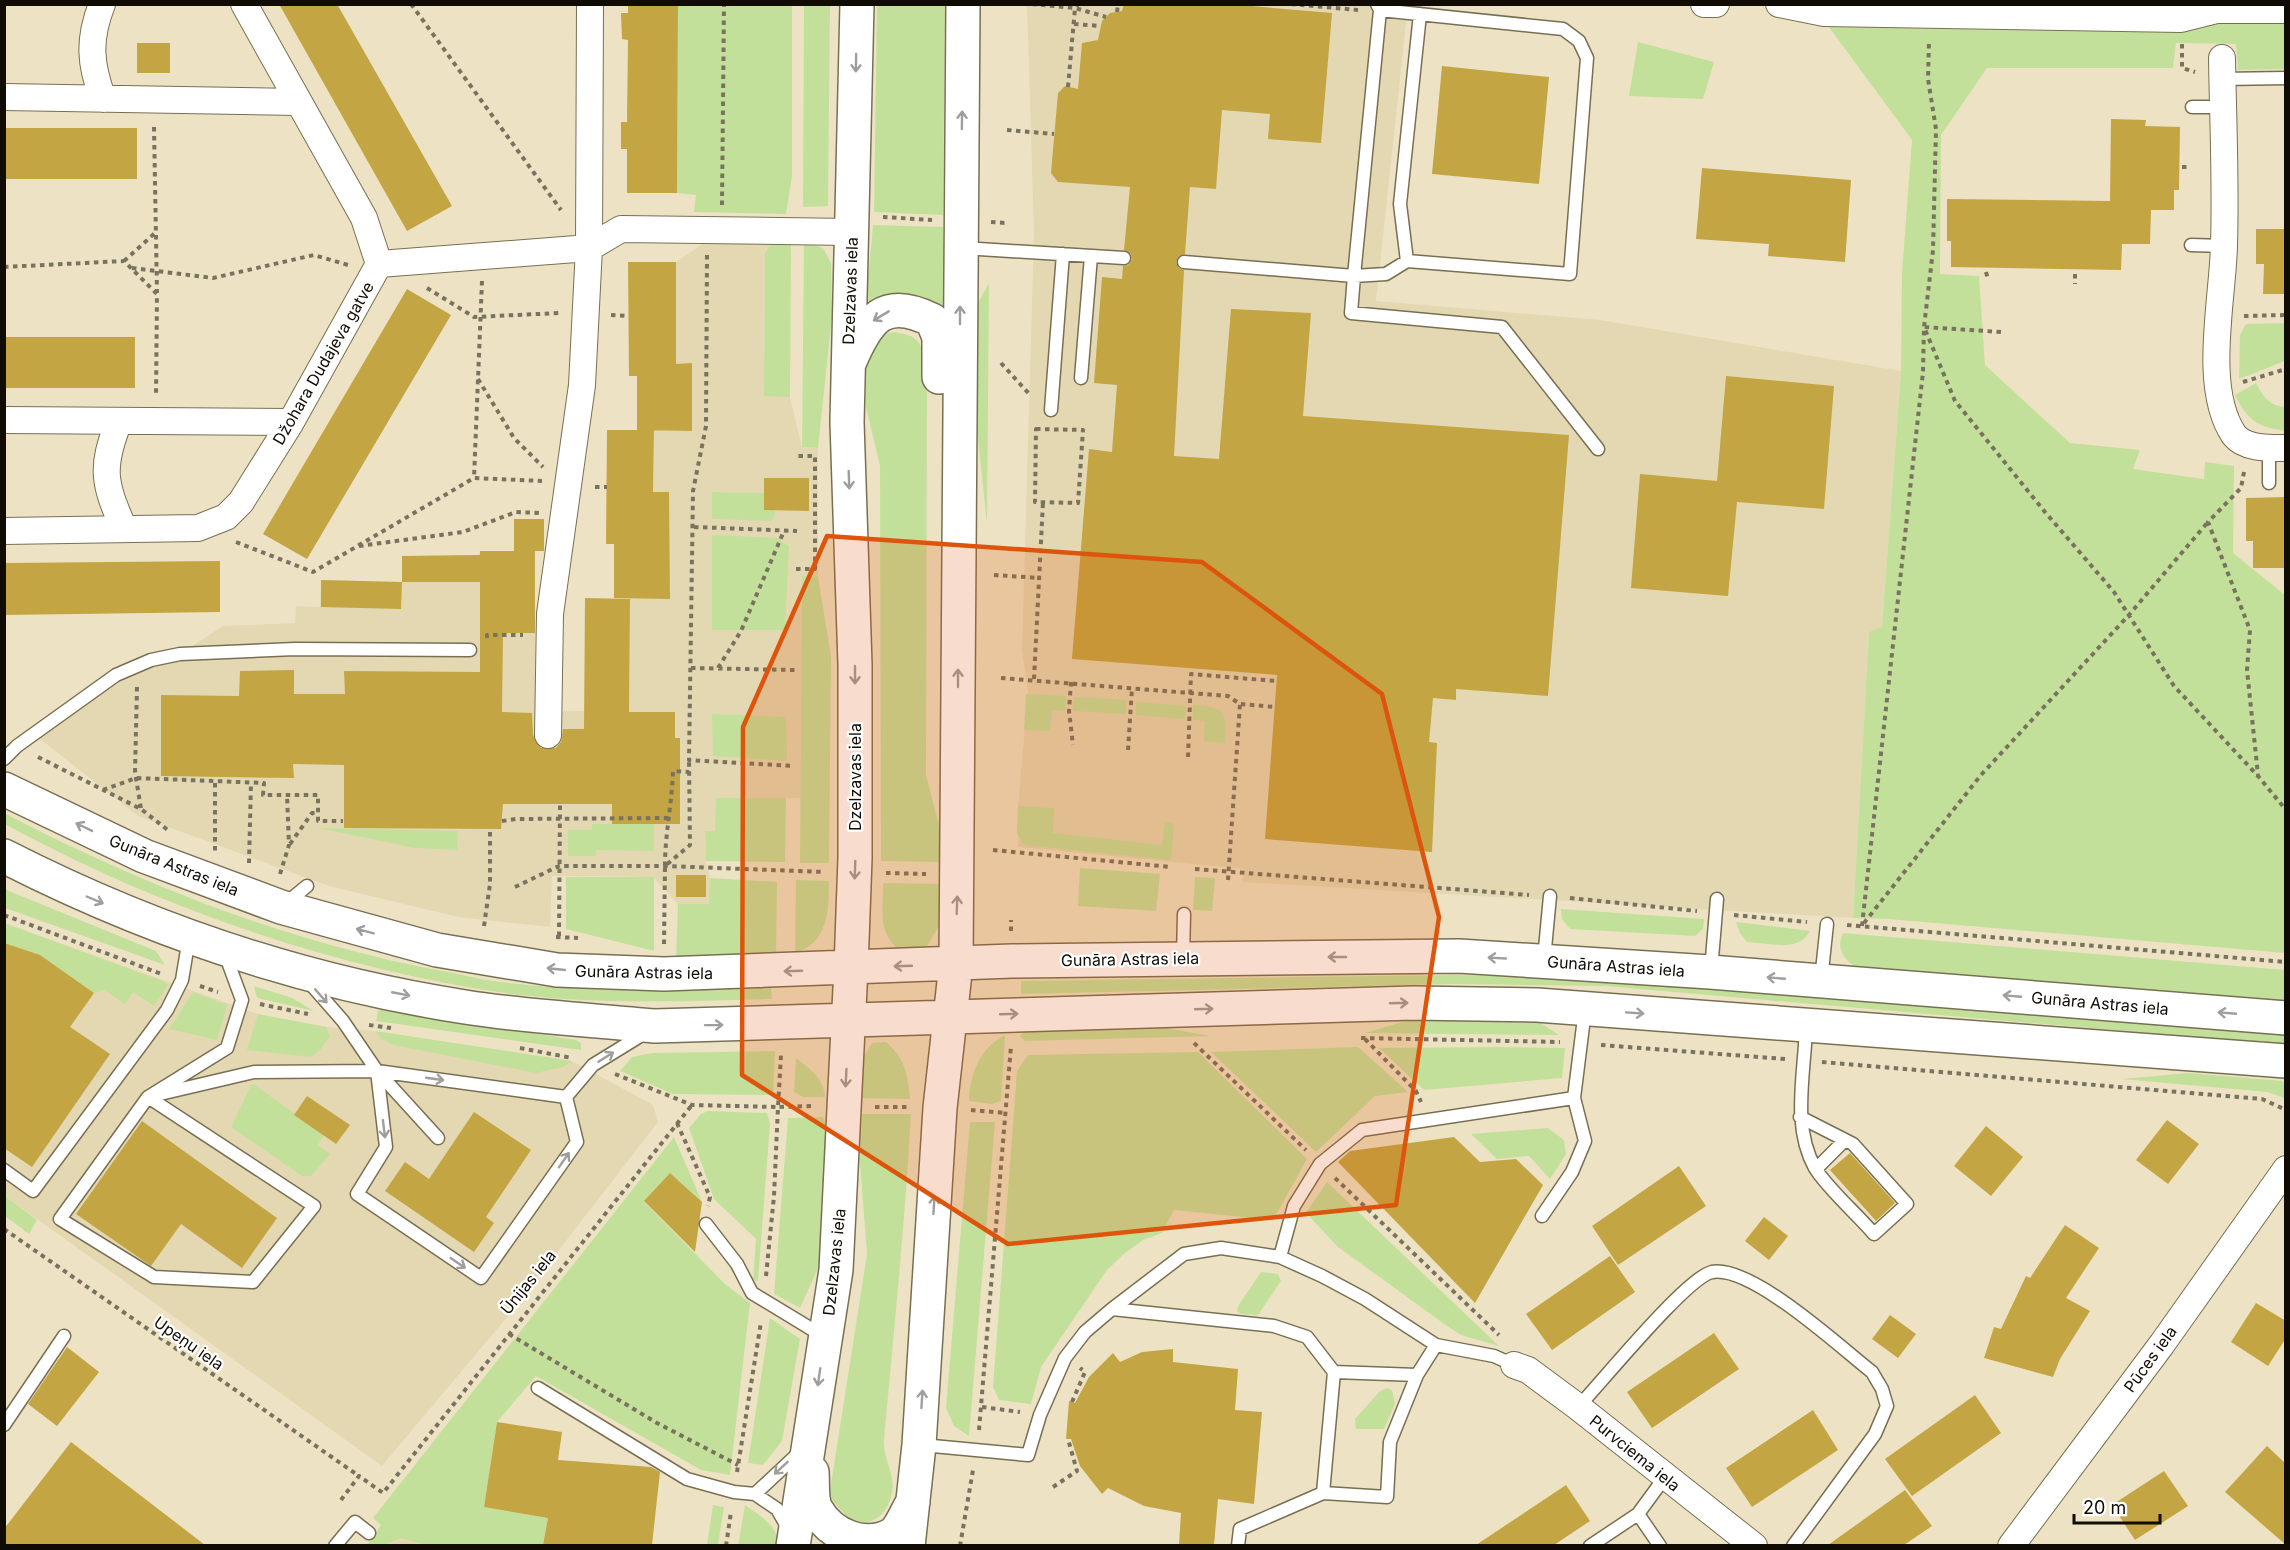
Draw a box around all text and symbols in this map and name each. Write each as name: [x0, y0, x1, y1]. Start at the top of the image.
one-way arrow: [850, 52, 861, 72]
one-way arrow: [956, 110, 968, 130]
street label: Dzelzavas iela: [838, 237, 862, 345]
street label: Džohara Dudajeva gatve: [268, 278, 378, 448]
one-way arrow: [954, 305, 966, 325]
one-way arrow: [873, 310, 890, 322]
one-way arrow: [843, 470, 854, 490]
one-way arrow: [849, 665, 861, 685]
one-way arrow: [952, 668, 964, 688]
street label: Dzelzavas iela: [845, 723, 865, 831]
one-way arrow: [76, 821, 94, 833]
street label: Gunāra Astras iela: [106, 830, 242, 900]
one-way arrow: [849, 860, 861, 880]
one-way arrow: [85, 895, 104, 906]
one-way arrow: [952, 896, 963, 916]
one-way arrow: [356, 925, 375, 937]
street label: Gunāra Astras iela: [1061, 948, 1199, 970]
one-way arrow: [1328, 951, 1348, 963]
street label: Gunāra Astras iela: [1546, 951, 1686, 981]
one-way arrow: [1488, 953, 1508, 964]
street label: Gunāra Astras iela: [575, 961, 713, 983]
one-way arrow: [894, 961, 914, 972]
one-way arrow: [547, 963, 567, 974]
one-way arrow: [783, 965, 803, 977]
one-way arrow: [1766, 972, 1786, 983]
street label: Gunāra Astras iela: [2030, 987, 2170, 1019]
one-way arrow: [314, 988, 328, 1003]
one-way arrow: [391, 989, 410, 1000]
one-way arrow: [2002, 990, 2022, 1001]
one-way arrow: [1388, 998, 1408, 1009]
one-way arrow: [1193, 1003, 1213, 1014]
one-way arrow: [1625, 1007, 1645, 1018]
one-way arrow: [2218, 1007, 2238, 1018]
one-way arrow: [998, 1008, 1018, 1019]
one-way arrow: [703, 1019, 723, 1031]
one-way arrow: [597, 1051, 614, 1063]
one-way arrow: [841, 1067, 852, 1087]
one-way arrow: [425, 1074, 444, 1085]
one-way arrow: [379, 1119, 390, 1138]
one-way arrow: [558, 1152, 570, 1169]
one-way arrow: [929, 1195, 940, 1215]
street label: Dzelzavas iela: [818, 1207, 850, 1317]
street label: Ūnijas iela: [496, 1246, 560, 1318]
one-way arrow: [449, 1257, 466, 1269]
street label: Upeņu iela: [150, 1312, 228, 1374]
street label: Pūces iela: [2119, 1322, 2181, 1396]
one-way arrow: [813, 1367, 824, 1386]
one-way arrow: [917, 1390, 928, 1410]
street label: Purvciema iela: [1586, 1410, 1684, 1496]
one-way arrow: [774, 1461, 789, 1476]
scale bar: [2074, 1487, 2160, 1525]
text: 20 m: [2083, 1497, 2126, 1518]

